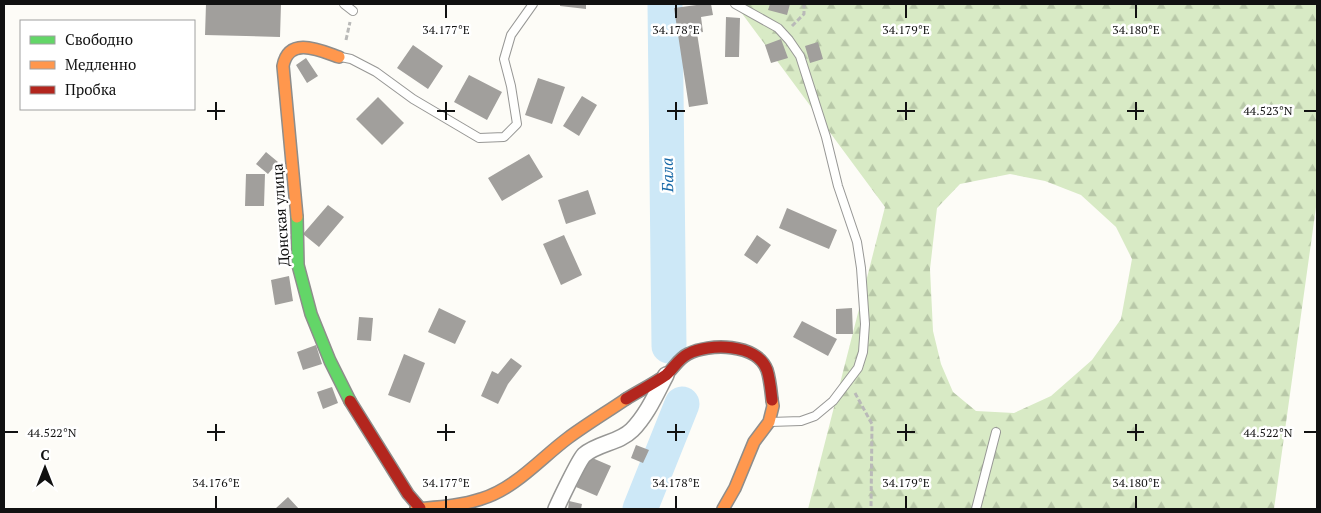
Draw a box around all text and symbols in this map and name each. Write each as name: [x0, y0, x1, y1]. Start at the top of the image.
legend: [20, 20, 195, 110]
text: 34.177°E: [422, 22, 470, 37]
text: 34.178°E: [652, 22, 700, 37]
text: 34.179°E: [882, 22, 930, 37]
text: 34.180°E: [1112, 22, 1160, 37]
text: Свободно: [65, 29, 133, 49]
text: Медленно: [65, 54, 136, 74]
text: Пробка: [65, 79, 117, 99]
text: 44.523°N: [1243, 103, 1293, 118]
water label: Бала: [656, 157, 678, 194]
street label: Донская улица: [266, 163, 294, 267]
text: 44.522°N: [27, 425, 77, 440]
text: 44.522°N: [1243, 425, 1293, 440]
north arrow: [20, 443, 70, 493]
text: С: [40, 445, 50, 464]
text: 34.176°E: [192, 475, 240, 490]
text: 34.177°E: [422, 475, 470, 490]
text: 34.178°E: [652, 475, 700, 490]
text: 34.179°E: [882, 475, 930, 490]
text: 34.180°E: [1112, 475, 1160, 490]

